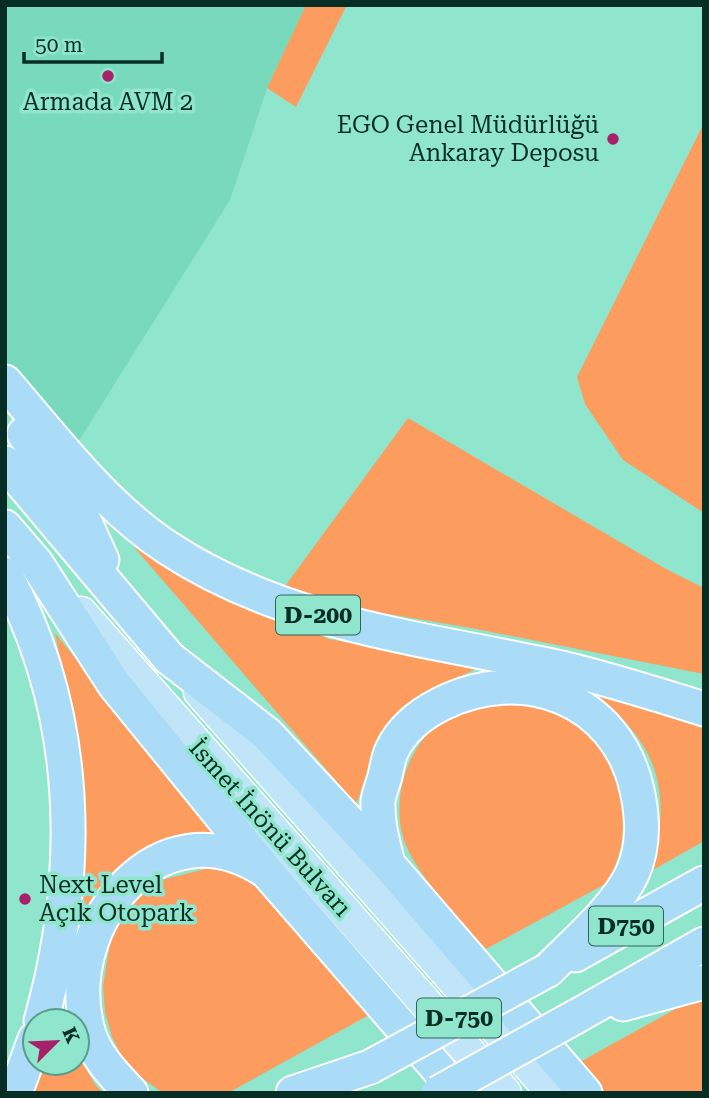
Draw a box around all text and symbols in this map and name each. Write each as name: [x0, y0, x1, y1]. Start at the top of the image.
scale bar: [24, 21, 163, 65]
text: 50 m: [35, 33, 83, 57]
marker: Armada AVM 2: [100, 68, 116, 84]
place label: Armada AVM 2: [23, 88, 193, 116]
place label: EGO Genel Müdürlüğü Ankaray Deposu: [337, 111, 599, 167]
marker: EGO Genel Müdürlüğü Ankaray Deposu: [605, 131, 621, 147]
road number: D-200: [276, 596, 360, 635]
street label: İsmet İnönü Bulvarı: [183, 733, 358, 922]
place label: Next Level Açık Otopark: [39, 871, 194, 927]
marker: Next Level Açık Otopark: [17, 891, 33, 907]
road number: D750: [589, 906, 663, 945]
road number: D-750: [417, 998, 501, 1037]
north arrow: [21, 1007, 91, 1077]
text: K: [58, 1024, 85, 1047]

